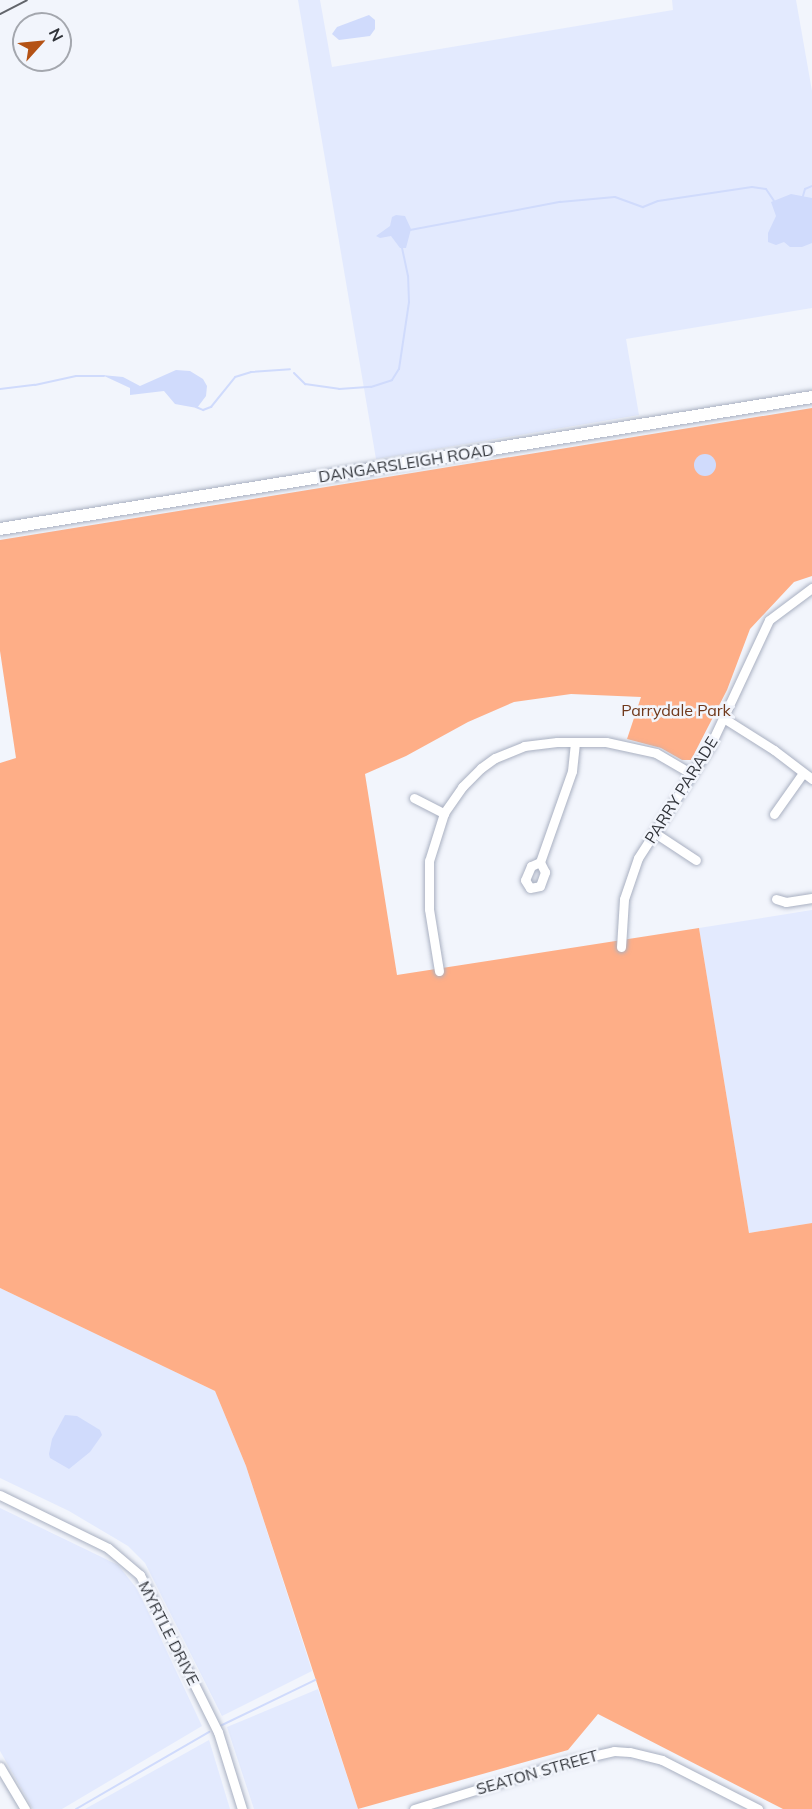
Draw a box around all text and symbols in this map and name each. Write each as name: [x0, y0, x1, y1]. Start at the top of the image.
north arrow: [12, 12, 72, 72]
text: N: [45, 25, 68, 45]
street label: DANGARSLEIGH ROAD: [317, 440, 495, 486]
park label: Parrydale Park: [621, 700, 731, 720]
street label: PARRY PARADE: [641, 733, 721, 847]
street label: MYRTLE DRIVE: [135, 1578, 203, 1688]
street label: SEATON STREET: [474, 1745, 600, 1799]

